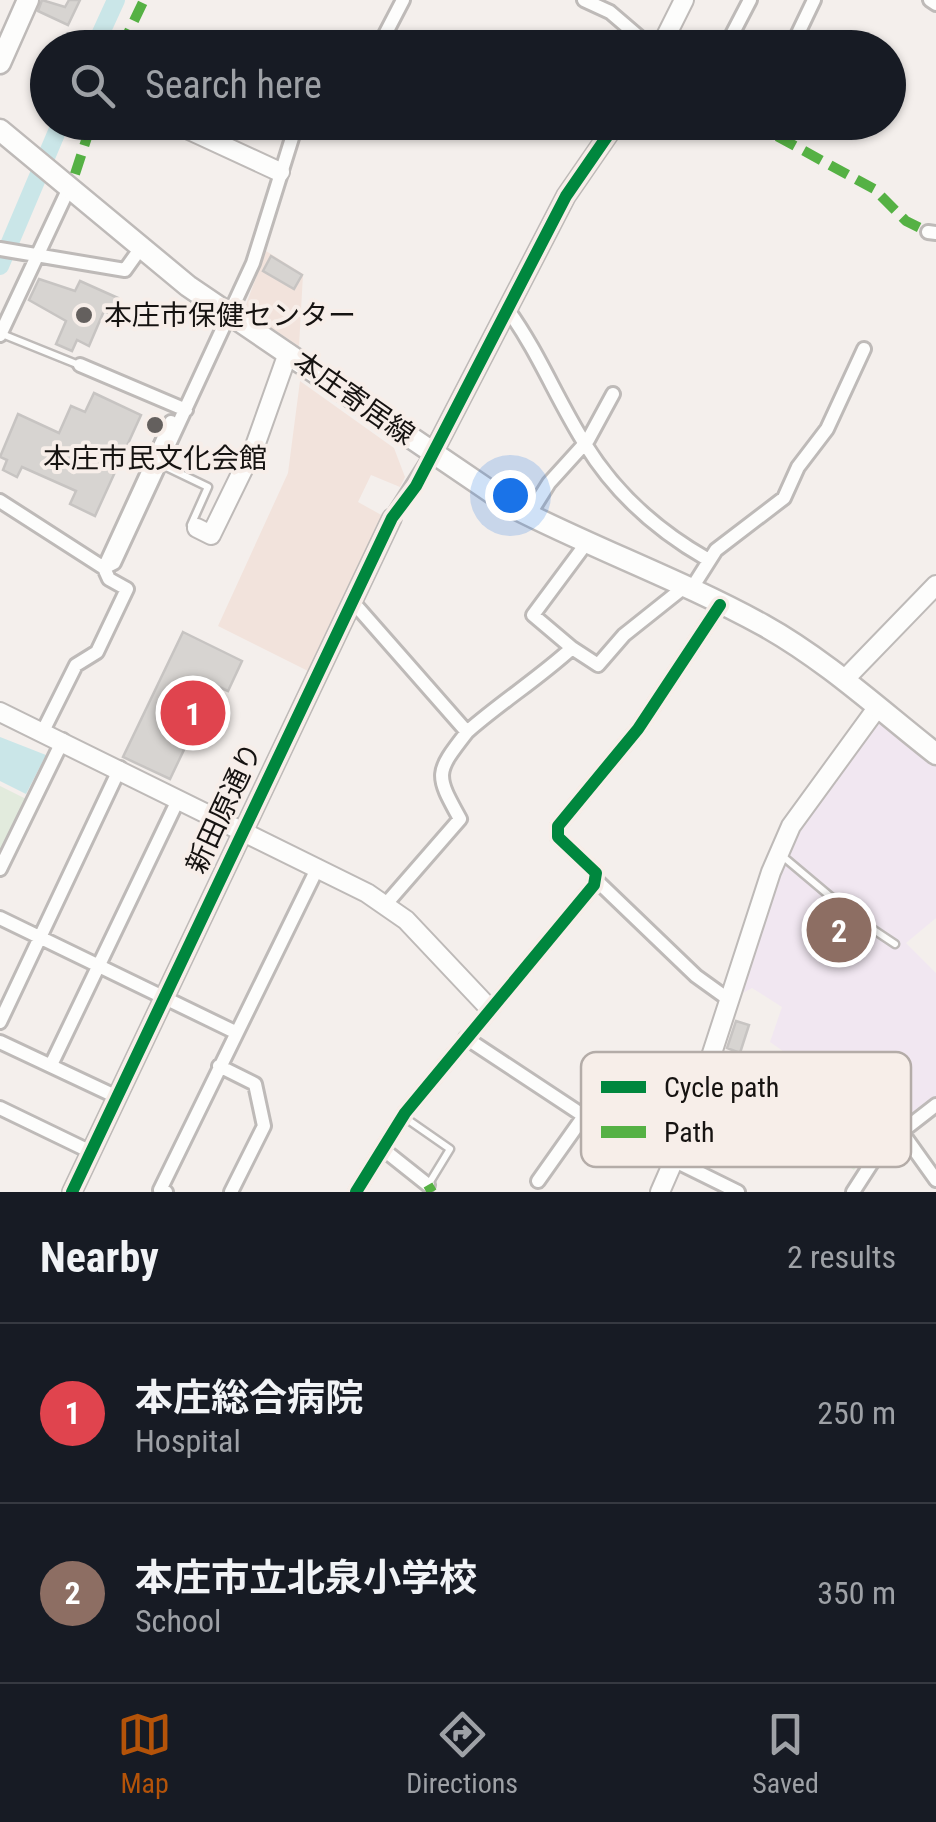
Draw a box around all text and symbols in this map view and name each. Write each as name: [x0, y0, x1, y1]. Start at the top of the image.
search box: [30, 30, 906, 140]
icon: search: [65, 58, 120, 113]
text: Search here: [145, 63, 322, 107]
place label: 本庄市保健センター: [104, 299, 356, 332]
marker: 本庄市保健センター: [73, 304, 95, 326]
street label: 本庄寄居線: [287, 344, 421, 452]
marker: 本庄市民文化会館: [144, 414, 166, 436]
place label: 本庄市民文化会館: [43, 442, 267, 475]
your location: [485, 470, 536, 521]
pin: 1: [160, 676, 226, 750]
street label: 新田原通り: [179, 738, 269, 878]
pin: 2: [806, 892, 872, 968]
legend: [581, 1052, 911, 1167]
text: Cycle path: [664, 1071, 779, 1104]
text: Path: [664, 1116, 715, 1149]
text: Nearby: [40, 1233, 159, 1282]
text: 2 results: [787, 1238, 896, 1276]
text: 本庄総合病院: [135, 1376, 363, 1420]
text: 1: [64, 1394, 81, 1432]
text: 250 m: [817, 1394, 896, 1432]
text: Hospital: [135, 1422, 241, 1460]
text: 本庄市立北泉小学校: [135, 1556, 477, 1600]
text: 2: [64, 1574, 81, 1612]
text: 350 m: [817, 1574, 896, 1612]
text: School: [135, 1602, 221, 1640]
tab: Map: [117, 1707, 172, 1800]
tab: Directions: [406, 1707, 518, 1800]
tab: Saved: [752, 1707, 819, 1800]

